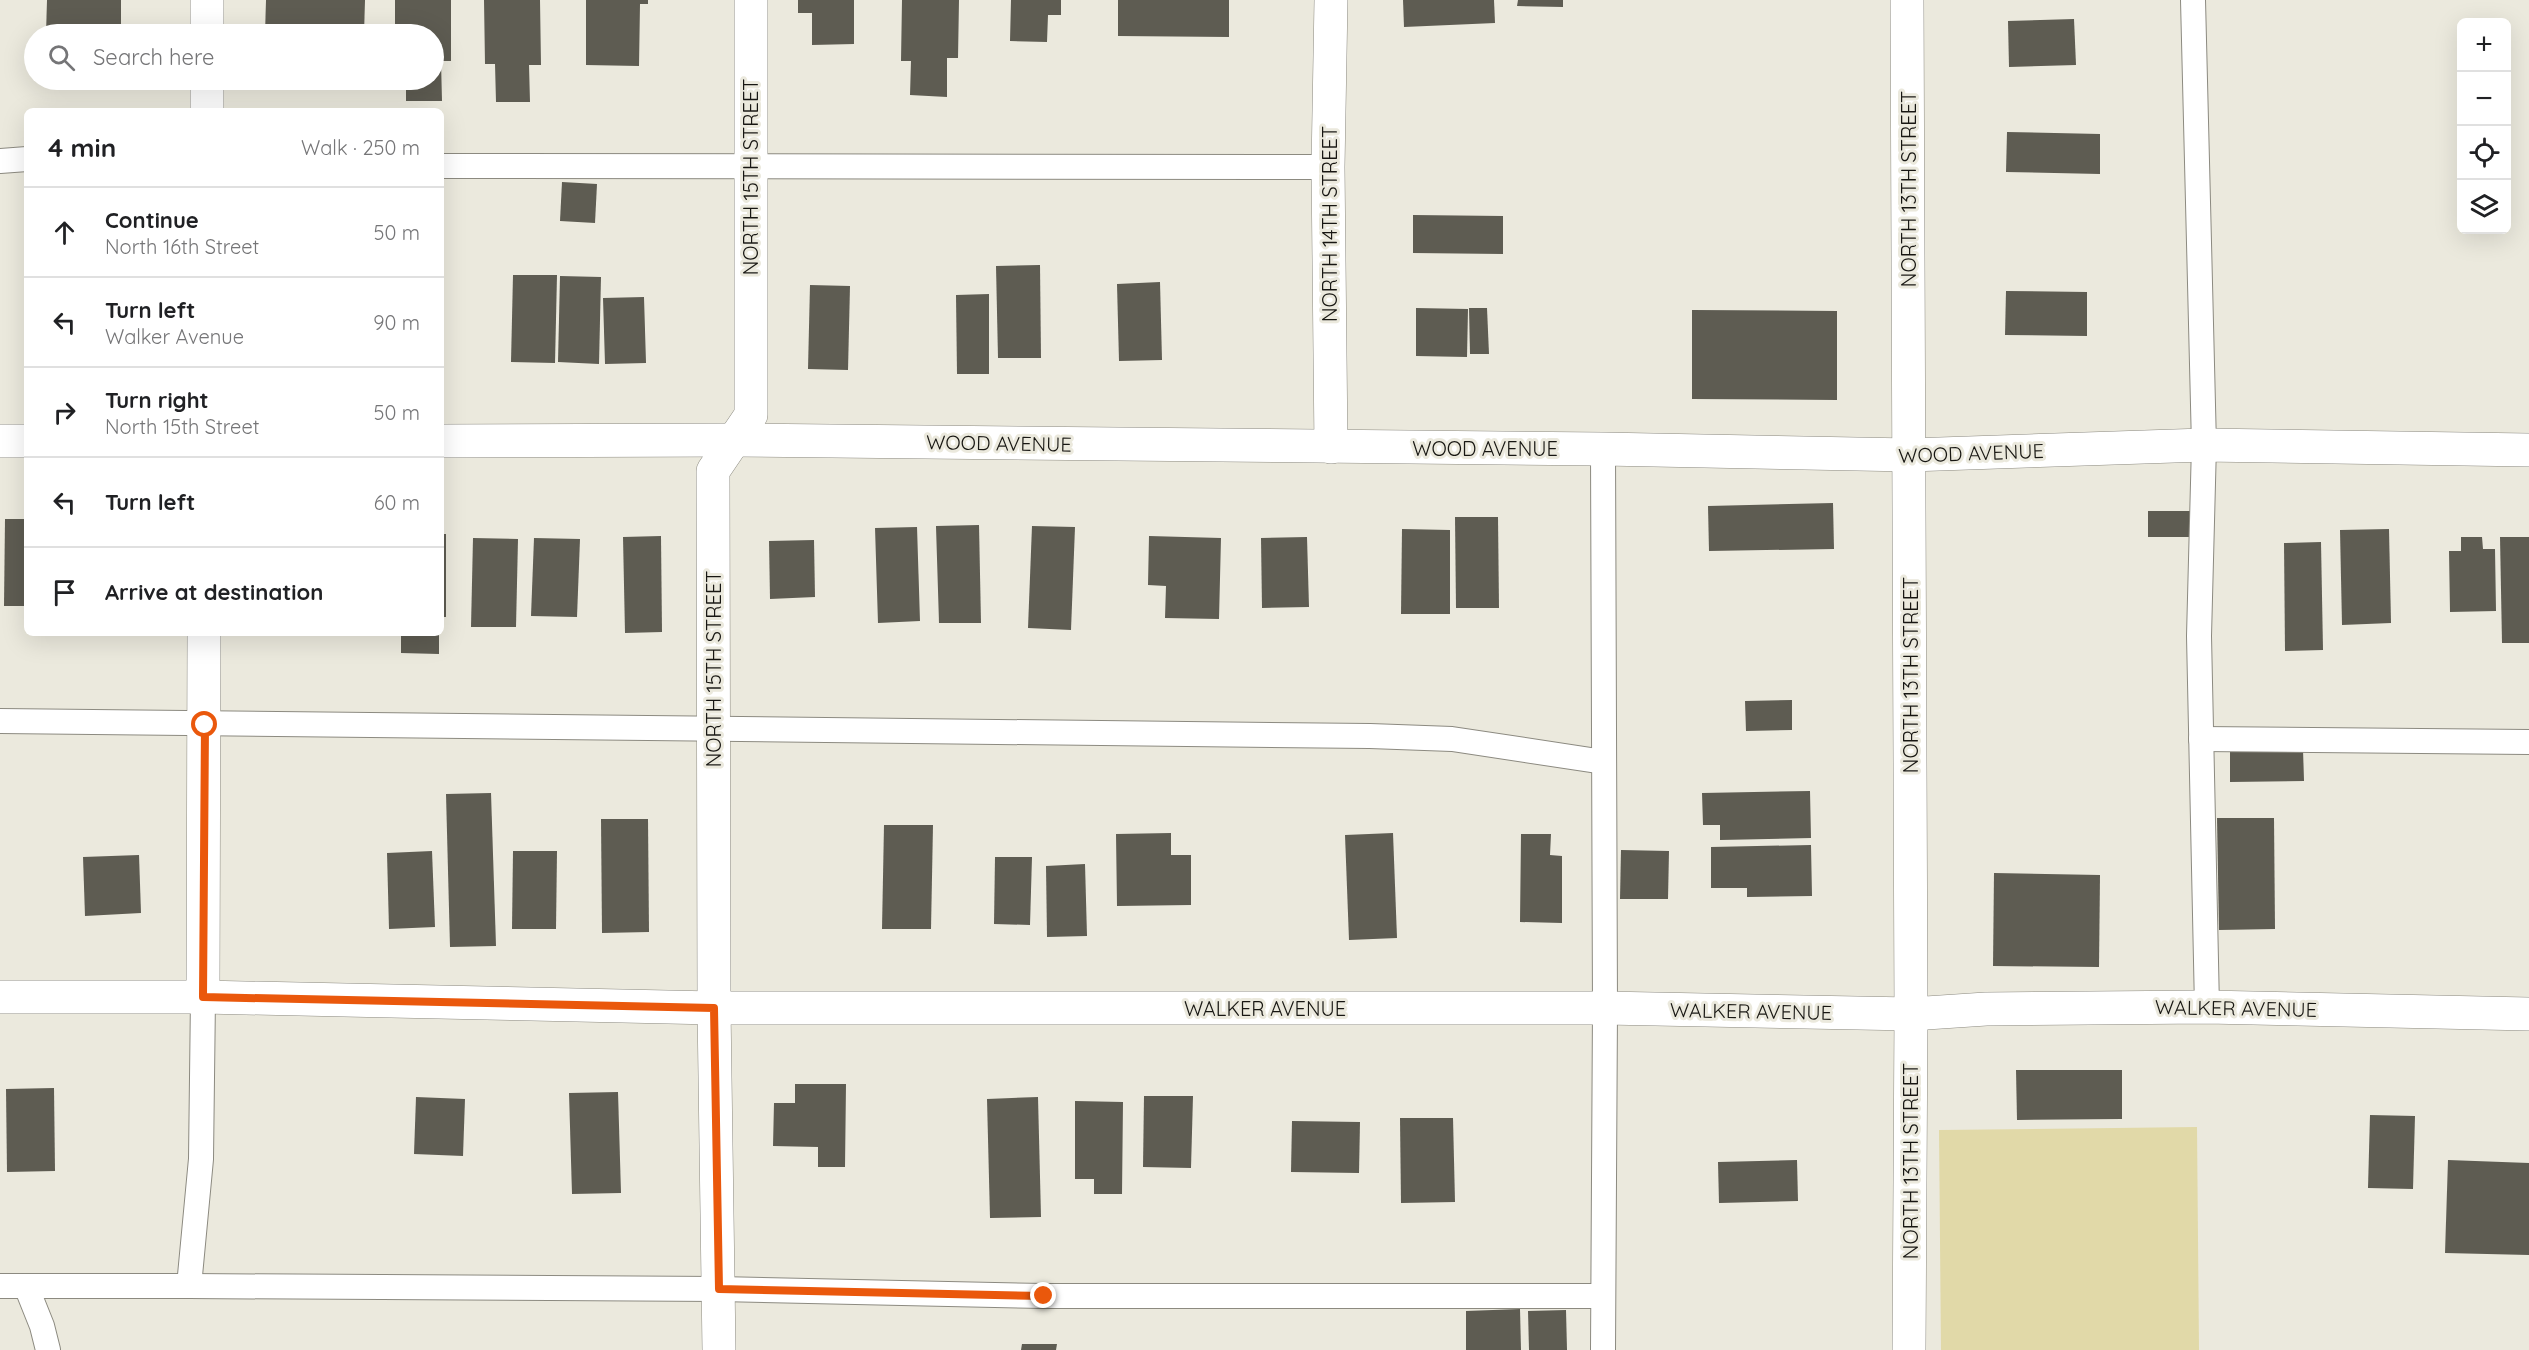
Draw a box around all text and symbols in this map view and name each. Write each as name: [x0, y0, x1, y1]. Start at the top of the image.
map controls: [2457, 18, 2511, 234]
button: +: [2457, 18, 2511, 72]
search box: [24, 24, 444, 90]
icon: search: [45, 41, 78, 74]
text: Search here: [93, 43, 214, 71]
button: −: [2457, 72, 2511, 126]
street label: NORTH 15TH STREET: [738, 79, 763, 275]
street label: NORTH 13TH STREET: [1896, 91, 1921, 287]
street label: NORTH 14TH STREET: [1317, 126, 1342, 322]
button: locate: [2457, 126, 2511, 180]
text: 4 min: [48, 131, 116, 164]
text: Walk · 250 m: [301, 135, 420, 160]
button: layers: [2457, 180, 2511, 234]
text: Continue: [105, 206, 199, 234]
icon: ahead: [48, 216, 81, 249]
text: 50 m: [374, 220, 420, 245]
text: North 16th Street: [105, 234, 259, 259]
text: Turn left: [105, 296, 195, 324]
icon: left: [48, 306, 81, 339]
text: 90 m: [373, 310, 420, 335]
text: Walker Avenue: [105, 324, 244, 349]
text: Turn right: [105, 386, 209, 414]
icon: right: [48, 396, 81, 429]
text: 50 m: [374, 400, 420, 425]
text: North 15th Street: [105, 414, 260, 439]
street label: WOOD AVENUE: [926, 429, 1072, 457]
street label: WOOD AVENUE: [1412, 436, 1558, 461]
street label: WOOD AVENUE: [1898, 438, 2044, 468]
icon: left: [48, 486, 81, 519]
text: Turn left: [105, 488, 195, 516]
text: 60 m: [374, 490, 420, 515]
street label: NORTH 15TH STREET: [701, 571, 726, 767]
icon: arrive: [48, 576, 81, 609]
street label: NORTH 13TH STREET: [1898, 577, 1923, 773]
text: Arrive at destination: [105, 578, 323, 606]
route start: [191, 711, 217, 737]
street label: WALKER AVENUE: [2155, 994, 2317, 1022]
street label: WALKER AVENUE: [1184, 996, 1346, 1021]
street label: WALKER AVENUE: [1670, 997, 1832, 1025]
street label: NORTH 13TH STREET: [1898, 1063, 1923, 1259]
route end: [1030, 1282, 1056, 1308]

